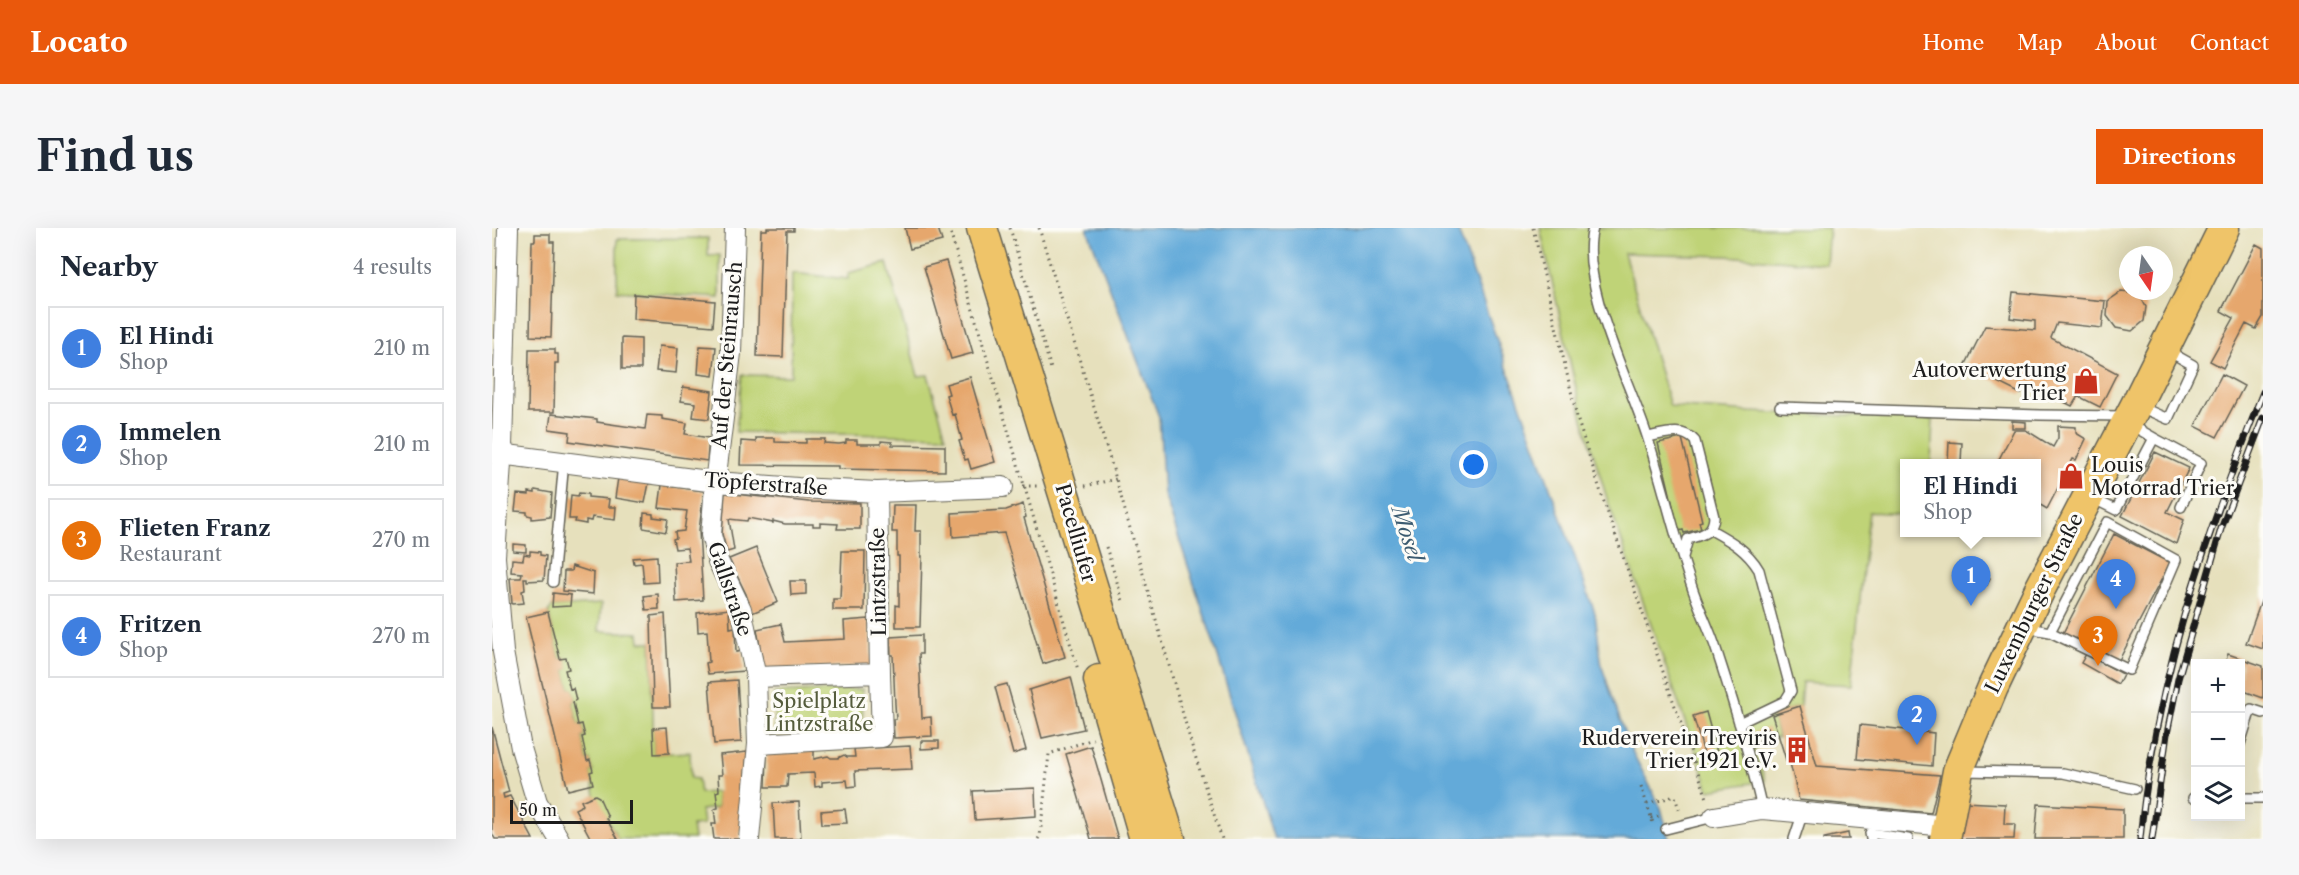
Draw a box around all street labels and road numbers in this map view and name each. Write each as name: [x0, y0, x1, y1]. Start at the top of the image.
street label: Auf der Steinrausch: [707, 260, 747, 451]
street label: Töpferstraße: [703, 468, 829, 500]
street label: Pacelliufer: [1050, 481, 1102, 586]
street label: Luxemburger Straße: [1980, 509, 2088, 697]
street label: Lintzstraße: [865, 527, 891, 637]
street label: Gallstraße: [703, 539, 757, 639]

